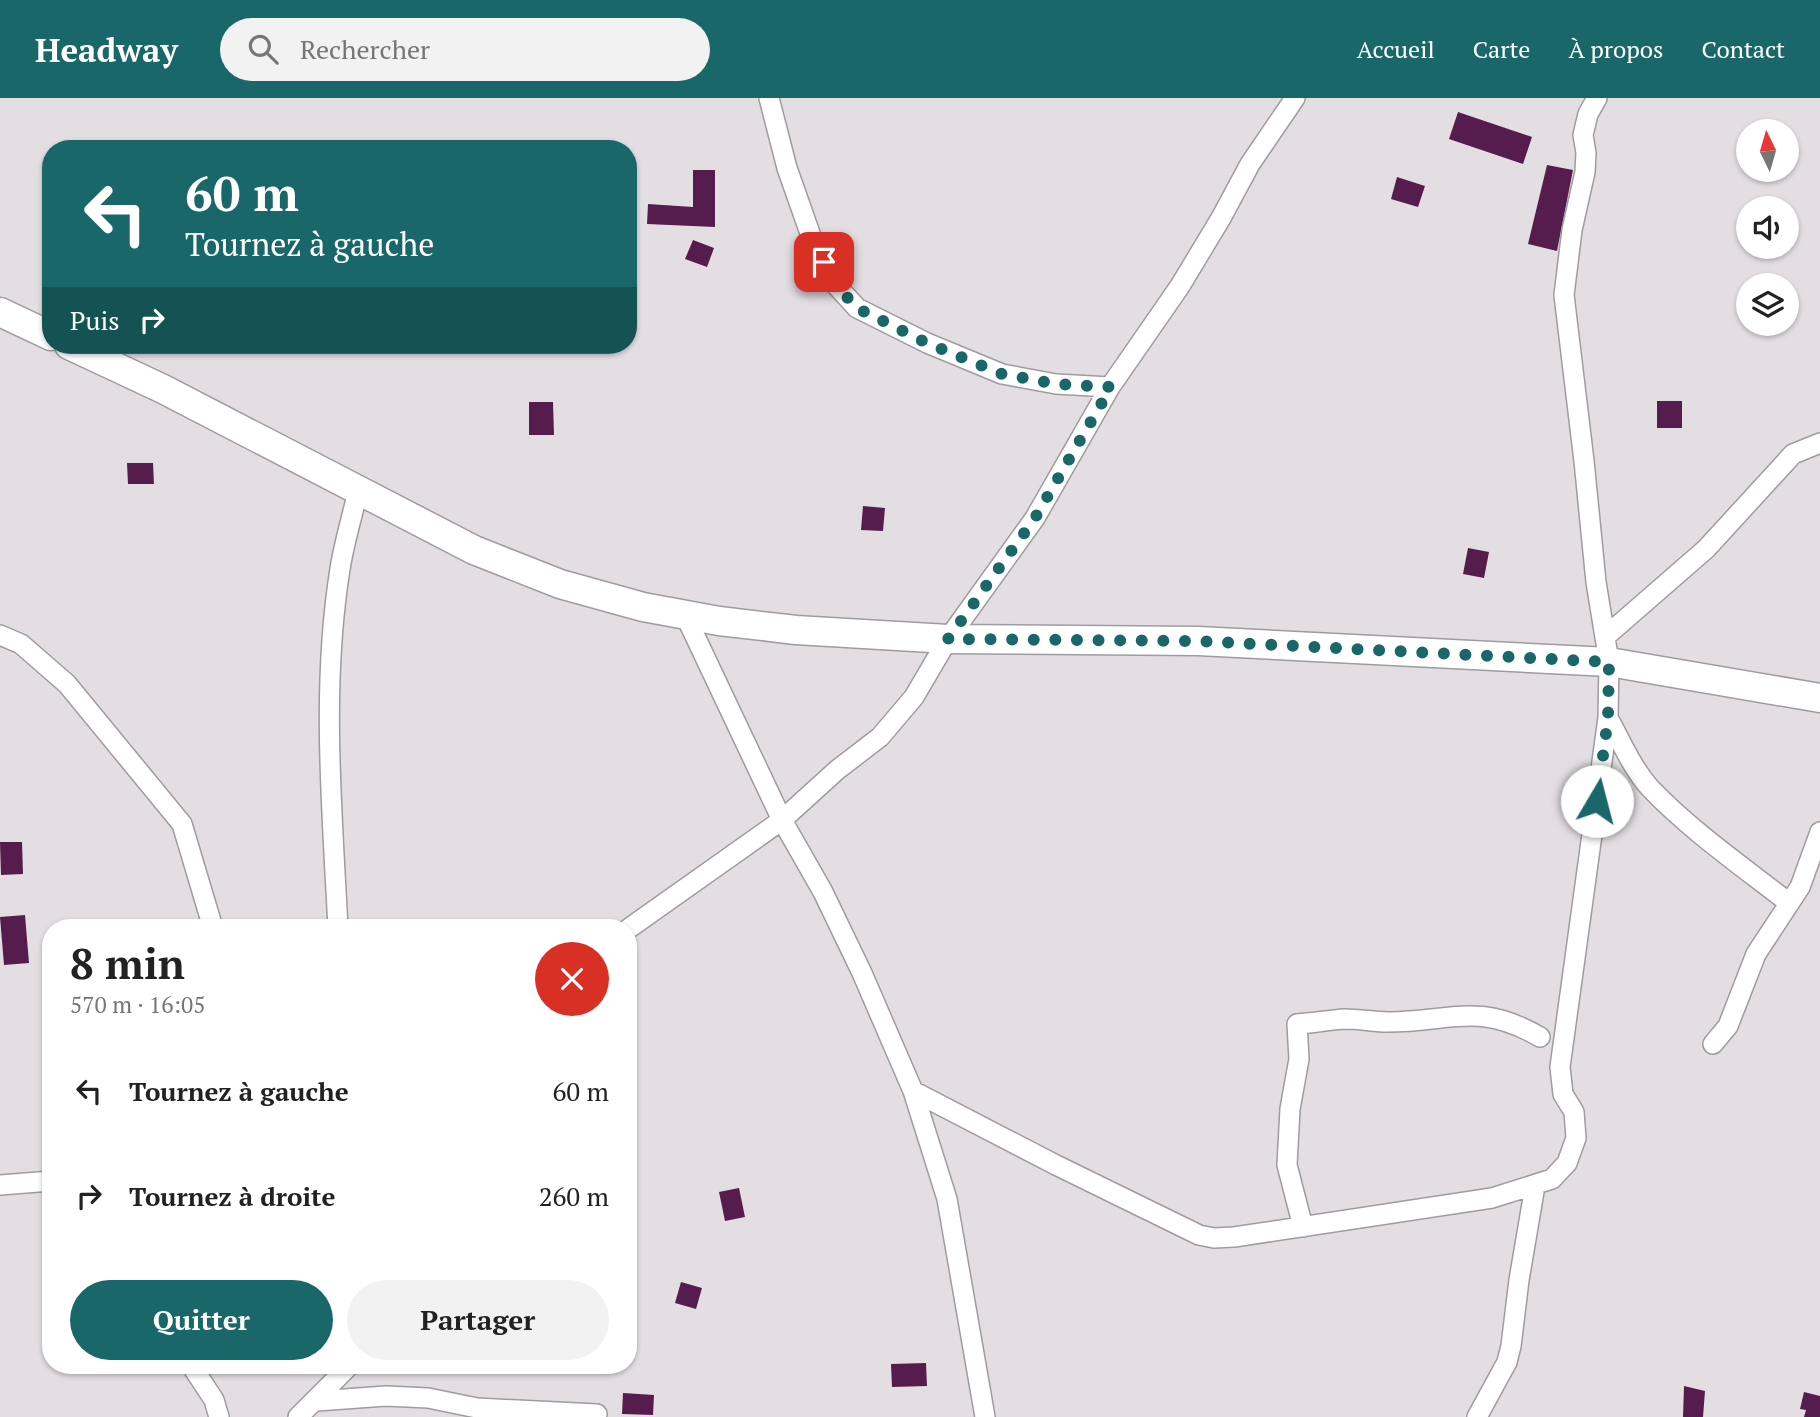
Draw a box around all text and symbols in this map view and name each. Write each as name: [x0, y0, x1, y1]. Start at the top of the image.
search box: [220, 18, 710, 81]
text: Headway: [35, 28, 178, 71]
icon: search: [244, 30, 282, 68]
text: Rechercher: [300, 32, 430, 66]
text: Accueil: [1357, 33, 1435, 65]
text: Carte: [1473, 33, 1530, 65]
text: À propos: [1568, 33, 1664, 65]
text: Contact: [1702, 33, 1785, 65]
north arrow: [1736, 119, 1799, 182]
map controls: [1736, 119, 1799, 336]
text: 60 m: [185, 160, 299, 225]
icon: left: [70, 168, 161, 259]
button: sound: [1736, 196, 1799, 259]
text: Tournez à gauche: [185, 223, 434, 265]
pin: [794, 232, 854, 292]
icon: arrive: [805, 243, 843, 281]
button: layers: [1736, 273, 1799, 336]
icon: right: [133, 301, 171, 339]
text: Puis: [70, 303, 119, 337]
position arrow: [1560, 764, 1634, 838]
text: 8 min: [70, 935, 185, 991]
button: close: [535, 942, 609, 1016]
text: 570 m · 16:05: [70, 989, 205, 1020]
icon: left: [70, 1072, 108, 1110]
text: Tournez à gauche: [129, 1074, 349, 1108]
text: 60 m: [553, 1074, 609, 1108]
icon: right: [70, 1177, 108, 1215]
text: Tournez à droite: [129, 1179, 335, 1213]
text: 260 m: [539, 1179, 609, 1213]
button: Quitter: [70, 1280, 333, 1360]
button: Partager: [347, 1280, 609, 1360]

